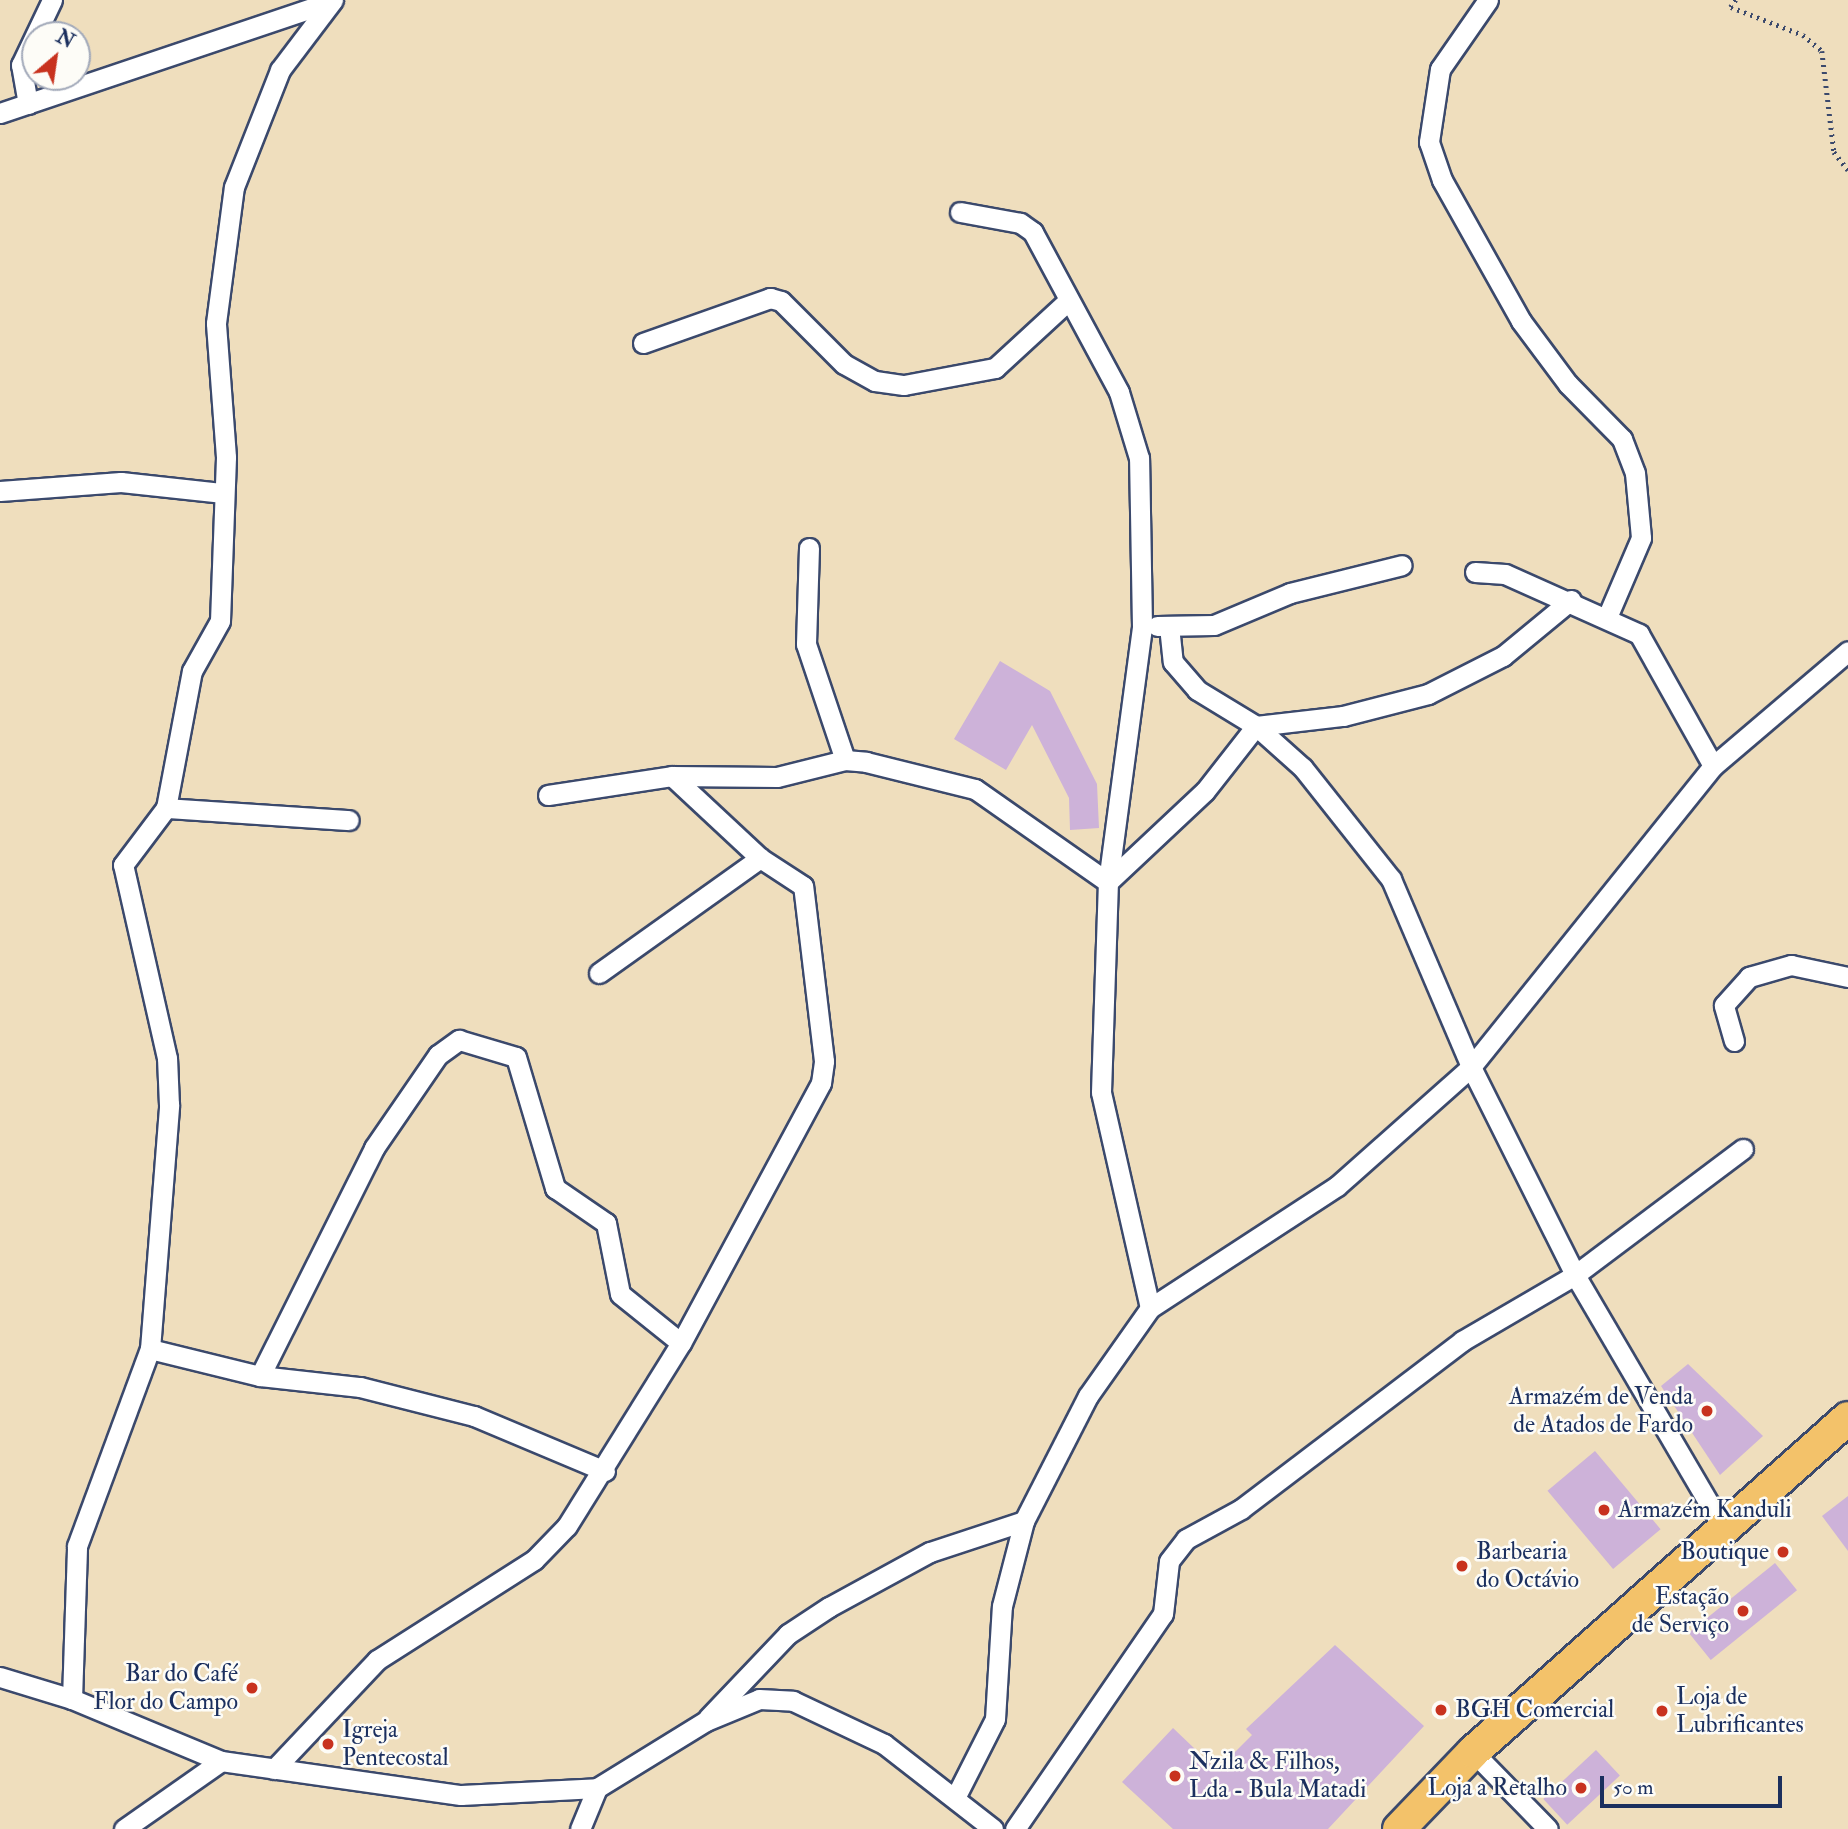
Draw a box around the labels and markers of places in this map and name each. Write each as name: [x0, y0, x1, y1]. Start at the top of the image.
place label: Armazém de Venda de Atados de Fardo: [1509, 1383, 1693, 1439]
marker: Armazém de Venda de Atados de Fardo: [1699, 1403, 1715, 1419]
place label: Armazém Kanduli: [1618, 1496, 1792, 1524]
marker: Armazém Kanduli: [1596, 1502, 1612, 1518]
place label: Barbearia do Octávio: [1476, 1538, 1579, 1594]
place label: Boutique: [1680, 1538, 1769, 1566]
marker: Boutique: [1775, 1544, 1791, 1560]
marker: Barbearia do Octávio: [1454, 1558, 1470, 1574]
place label: Estação de Serviço: [1632, 1583, 1729, 1639]
marker: Estação de Serviço: [1735, 1603, 1751, 1619]
place label: Bar do Café Flor do Campo: [93, 1660, 238, 1716]
marker: Bar do Café Flor do Campo: [244, 1680, 260, 1696]
place label: Loja de Lubrificantes: [1676, 1683, 1804, 1739]
place label: BGH Comercial: [1455, 1696, 1614, 1724]
marker: BGH Comercial: [1433, 1702, 1449, 1718]
marker: Loja de Lubrificantes: [1654, 1703, 1670, 1719]
place label: Igreja Pentecostal: [342, 1716, 449, 1772]
marker: Igreja Pentecostal: [320, 1736, 336, 1752]
place label: Nzila & Filhos, Lda - Bula Matadi: [1189, 1748, 1366, 1804]
marker: Nzila & Filhos, Lda - Bula Matadi: [1167, 1768, 1183, 1784]
place label: Loja a Retalho: [1428, 1774, 1567, 1802]
marker: Loja a Retalho: [1573, 1780, 1589, 1796]

